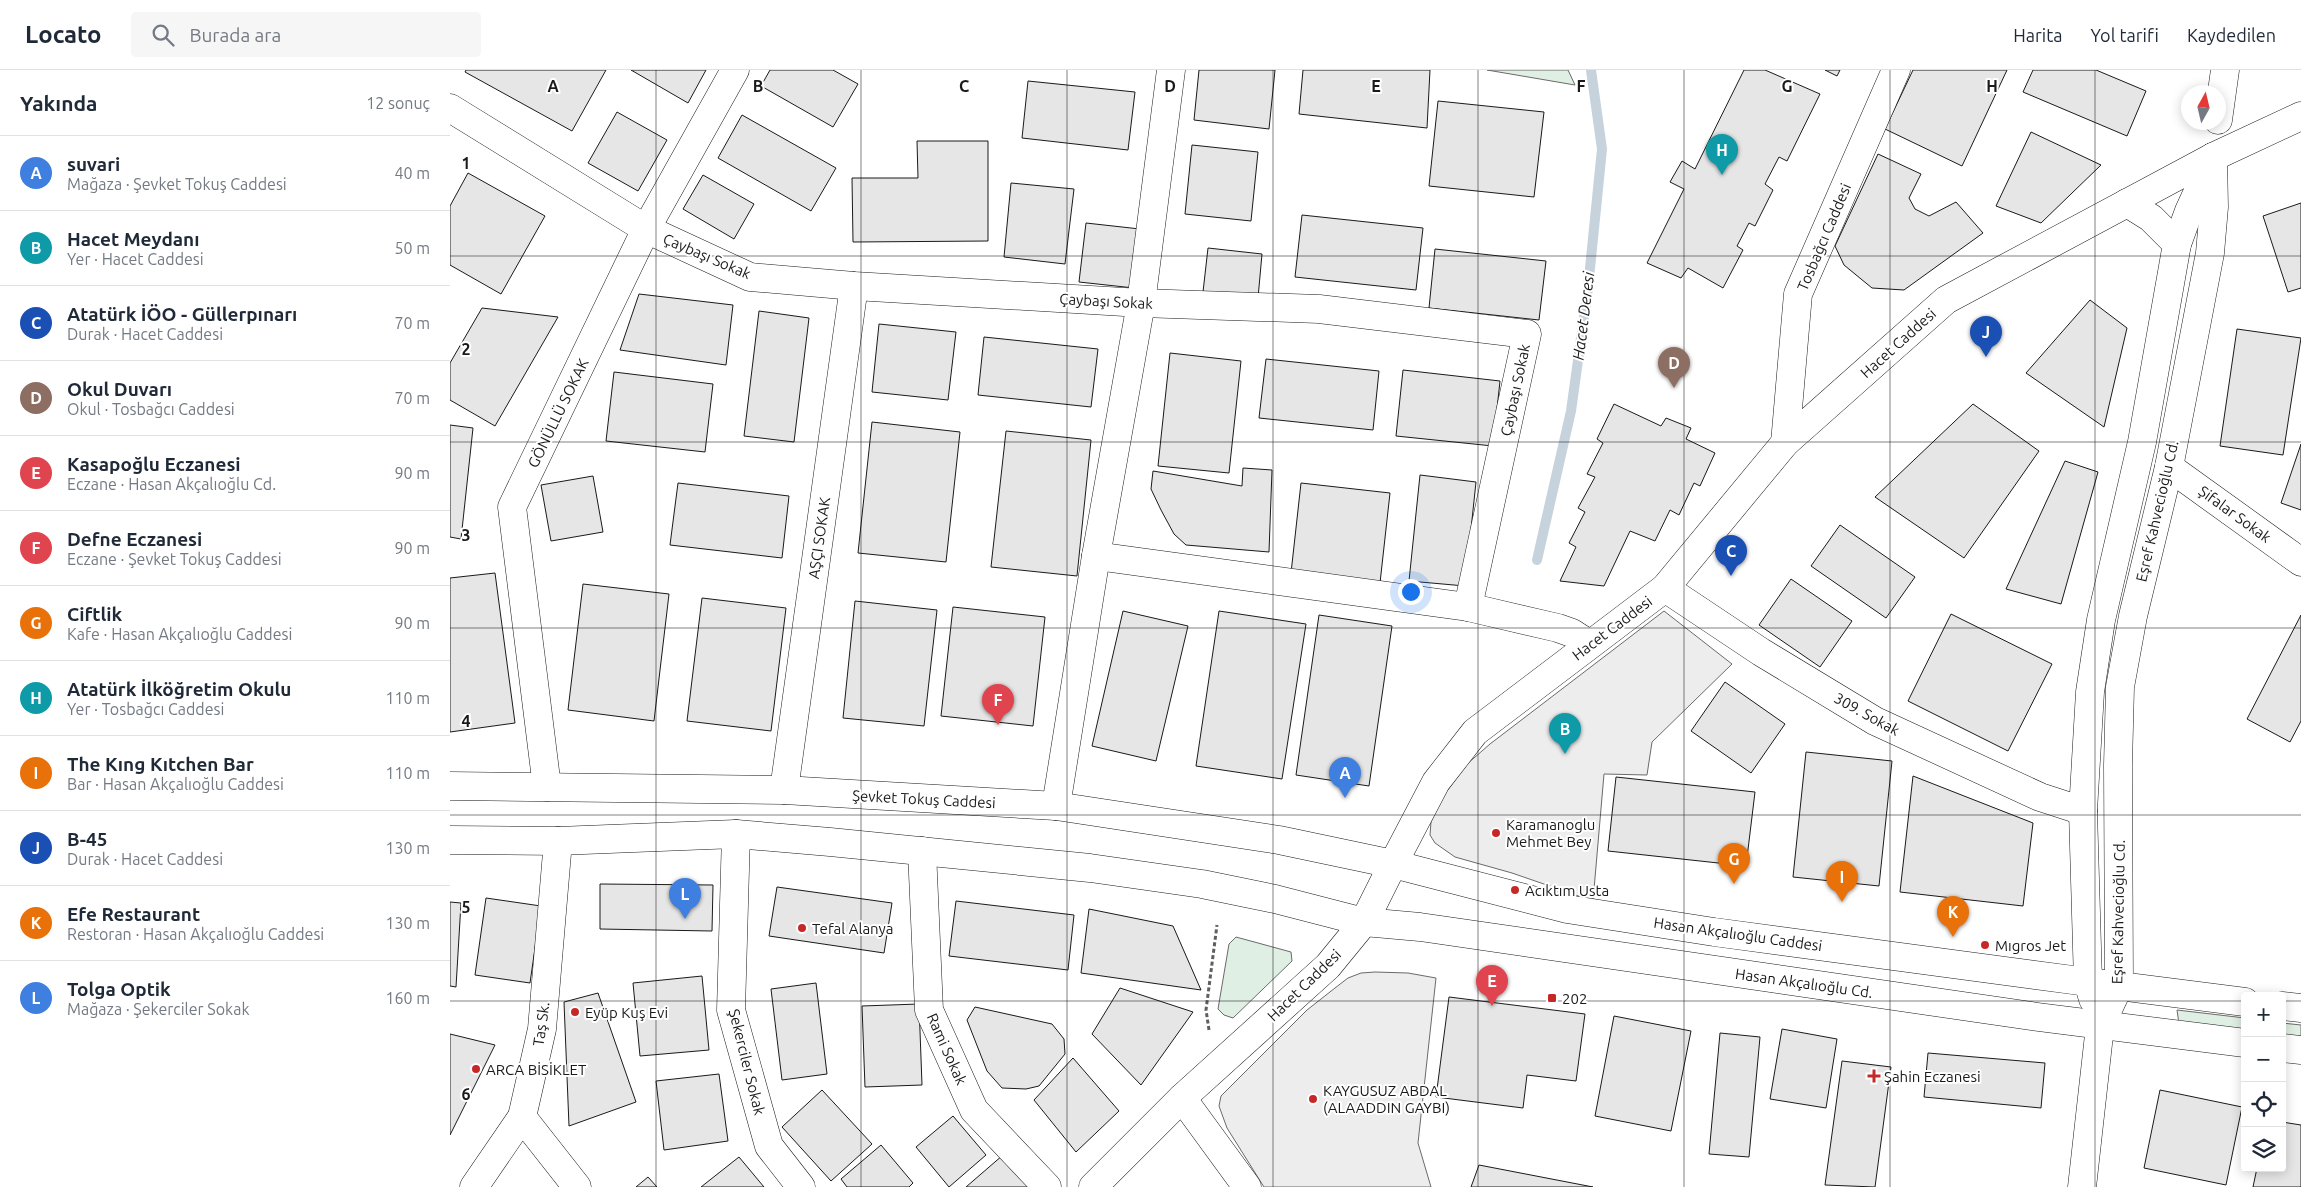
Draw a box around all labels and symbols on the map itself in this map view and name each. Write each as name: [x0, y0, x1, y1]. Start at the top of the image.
text: A: [547, 77, 559, 95]
text: B: [753, 77, 763, 95]
text: C: [959, 77, 969, 95]
text: D: [1164, 77, 1176, 95]
text: E: [1371, 77, 1381, 95]
text: F: [1577, 77, 1586, 95]
text: G: [1781, 77, 1793, 95]
text: H: [1986, 77, 1998, 95]
north arrow: [2181, 85, 2226, 130]
pin: H: [1706, 134, 1738, 175]
text: 1: [461, 154, 471, 172]
street label: Tosbağcı Caddesi: [1794, 181, 1854, 293]
street label: Çaybaşı Sokak: [661, 230, 754, 282]
water label: Hacet Deresi: [1569, 270, 1597, 361]
street label: Çaybaşı Sokak: [1059, 290, 1154, 312]
street label: Hacet Caddesi: [1857, 305, 1939, 381]
pin: J: [1970, 316, 2002, 357]
text: 2: [461, 340, 471, 358]
street label: Çaybaşı Sokak: [1497, 342, 1533, 438]
pin: D: [1658, 347, 1690, 388]
street label: GÖNÜLLÜ SOKAK: [524, 356, 592, 470]
street label: Eşref Kahvecioğlu Cd.: [2132, 439, 2182, 583]
street label: Şifalar Sokak: [2196, 482, 2275, 546]
street label: AŞÇI SOKAK: [805, 496, 833, 580]
text: 3: [461, 526, 471, 544]
pin: C: [1715, 535, 1747, 576]
your location: [1398, 579, 1424, 605]
street label: Hacet Caddesi: [1569, 592, 1655, 664]
pin: F: [982, 684, 1014, 725]
street label: 309. Sokak: [1831, 689, 1903, 739]
text: 4: [461, 712, 471, 730]
pin: B: [1549, 713, 1581, 754]
pin: A: [1329, 757, 1361, 798]
street label: Şevket Tokuş Caddesi: [852, 787, 996, 811]
place label: Karamanoglu Mehmet Bey: [1506, 816, 1595, 850]
marker: Karamanoglu Mehmet Bey: [1490, 827, 1502, 839]
street label: Eşref Kahvecioğlu Cd.: [2108, 840, 2128, 984]
pin: G: [1718, 843, 1750, 884]
pin: I: [1826, 861, 1858, 902]
pin: L: [669, 878, 701, 919]
place label: Acıktım Usta: [1525, 882, 1609, 899]
marker: Acıktım Usta: [1509, 884, 1521, 896]
pin: K: [1937, 896, 1969, 937]
text: 5: [461, 898, 471, 916]
street label: Hasan Akçalıoğlu Caddesi: [1653, 914, 1823, 954]
place label: Tefal Alanya: [812, 920, 893, 937]
marker: Tefal Alanya: [796, 922, 808, 934]
place label: Mıgros Jet: [1995, 937, 2066, 954]
marker: Mıgros Jet: [1979, 939, 1991, 951]
street label: Hacet Caddesi: [1264, 946, 1344, 1024]
pin: E: [1476, 965, 1508, 1006]
street label: Hasan Akçalıoğlu Cd.: [1734, 965, 1874, 1001]
place label: 202: [1562, 990, 1587, 1007]
marker: 202: [1546, 992, 1558, 1004]
street label: Taş Sk.: [529, 1001, 553, 1047]
place label: Eyüp Kuş Evi: [585, 1004, 668, 1021]
marker: Eyüp Kuş Evi: [569, 1006, 581, 1018]
street label: Şekerciler Sokak: [726, 1007, 769, 1117]
street label: Rami Sokak: [924, 1011, 971, 1088]
place label: ARCA BİSİKLET: [486, 1061, 587, 1078]
marker: ARCA BİSİKLET: [470, 1063, 482, 1075]
place label: Şahin Eczanesi: [1884, 1068, 1981, 1085]
marker: Şahin Eczanesi: [1868, 1070, 1880, 1082]
place label: KAYGUSUZ ABDAL (ALAADDIN GAYBI): [1323, 1082, 1450, 1116]
text: 6: [461, 1085, 471, 1103]
marker: KAYGUSUZ ABDAL (ALAADDIN GAYBI): [1307, 1093, 1319, 1105]

